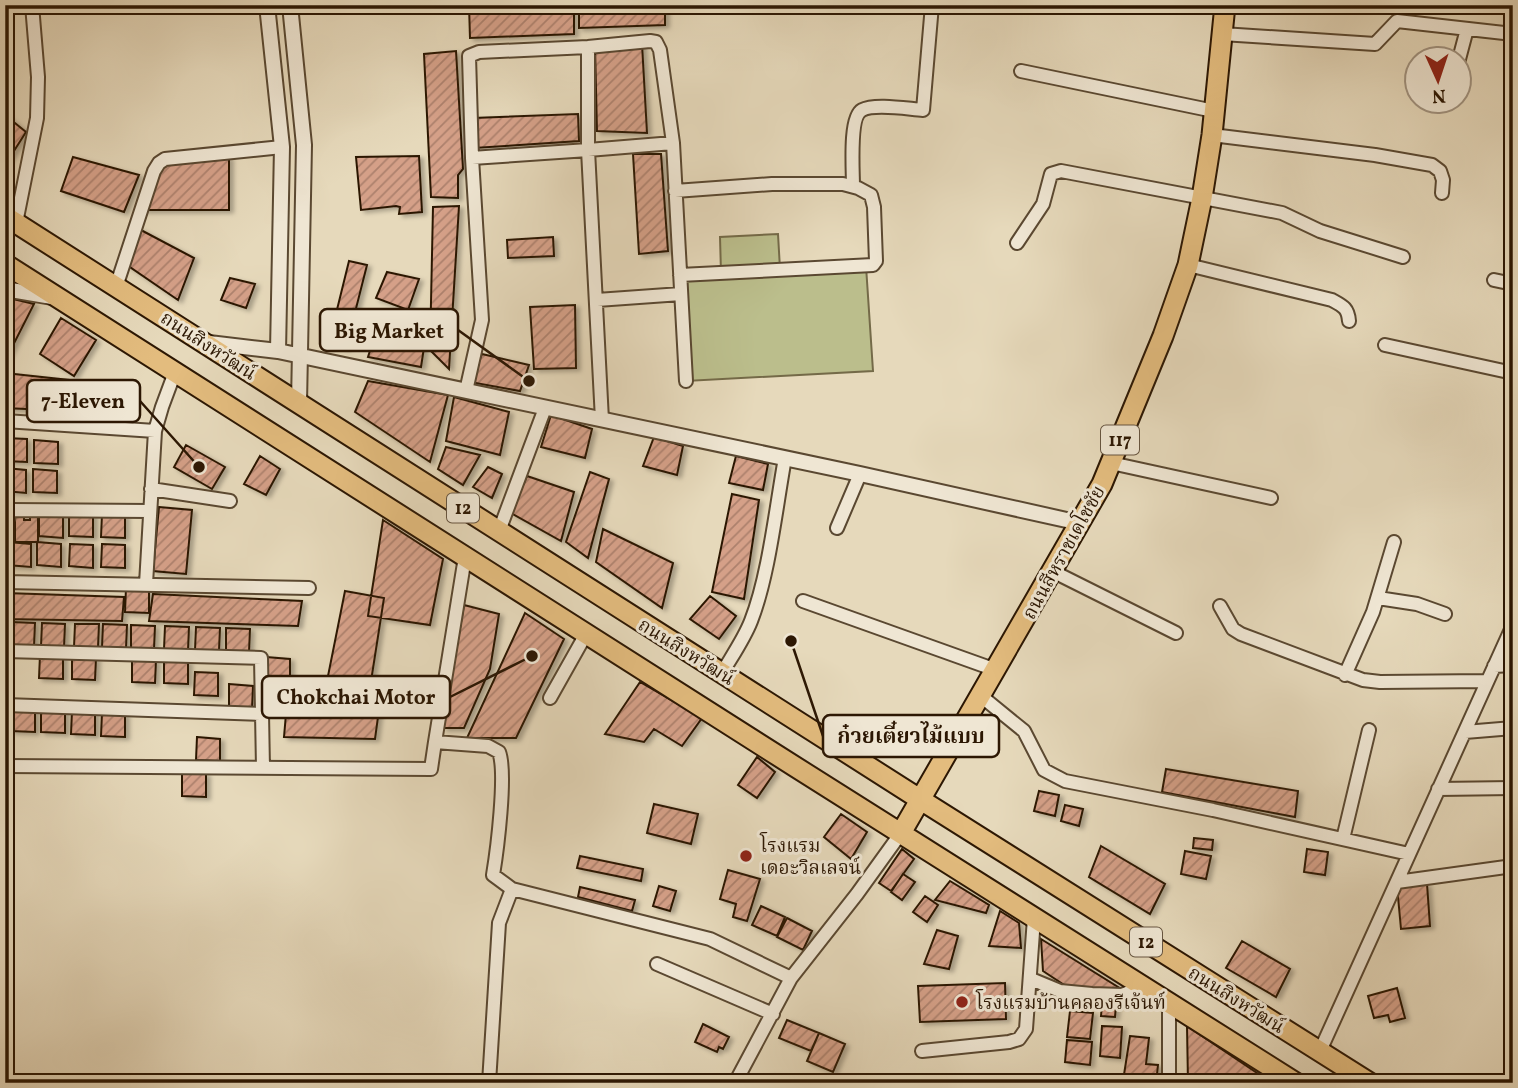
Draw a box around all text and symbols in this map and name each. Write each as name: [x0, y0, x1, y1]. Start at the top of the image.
north arrow: [1402, 46, 1472, 116]
text: N: [1431, 82, 1446, 108]
street label: ถนนสิงหวัฒน์: [155, 306, 261, 387]
callout: Big Market: [320, 309, 458, 351]
text: Big Market: [334, 318, 444, 347]
callout: 7-Eleven: [27, 380, 140, 422]
text: 7-Eleven: [41, 388, 125, 417]
road number: 117: [1101, 426, 1139, 454]
street label: ถนนสีหราชเดโชชัย: [1015, 480, 1112, 625]
road number: 12: [447, 494, 479, 522]
street label: ถนนสิงหวัฒน์: [633, 613, 739, 693]
callout: Chokchai Motor: [262, 676, 450, 718]
text: Chokchai Motor: [276, 684, 436, 713]
callout: ก๋วยเตี๋ยวไม้แบบ: [823, 715, 999, 757]
text: ก๋วยเตี๋ยวไม้แบบ: [837, 720, 985, 752]
place label: โรงแรม เดอะวิลเลจน์: [759, 831, 861, 882]
marker: โรงแรม เดอะวิลเลจน์: [738, 848, 754, 864]
road number: 12: [1130, 928, 1162, 957]
street label: ถนนสิงหวัฒน์: [1183, 961, 1289, 1041]
place label: โรงแรมบ้านคลองรีเจ้นท์: [975, 988, 1166, 1017]
marker: โรงแรมบ้านคลองรีเจ้นท์: [954, 994, 970, 1010]

